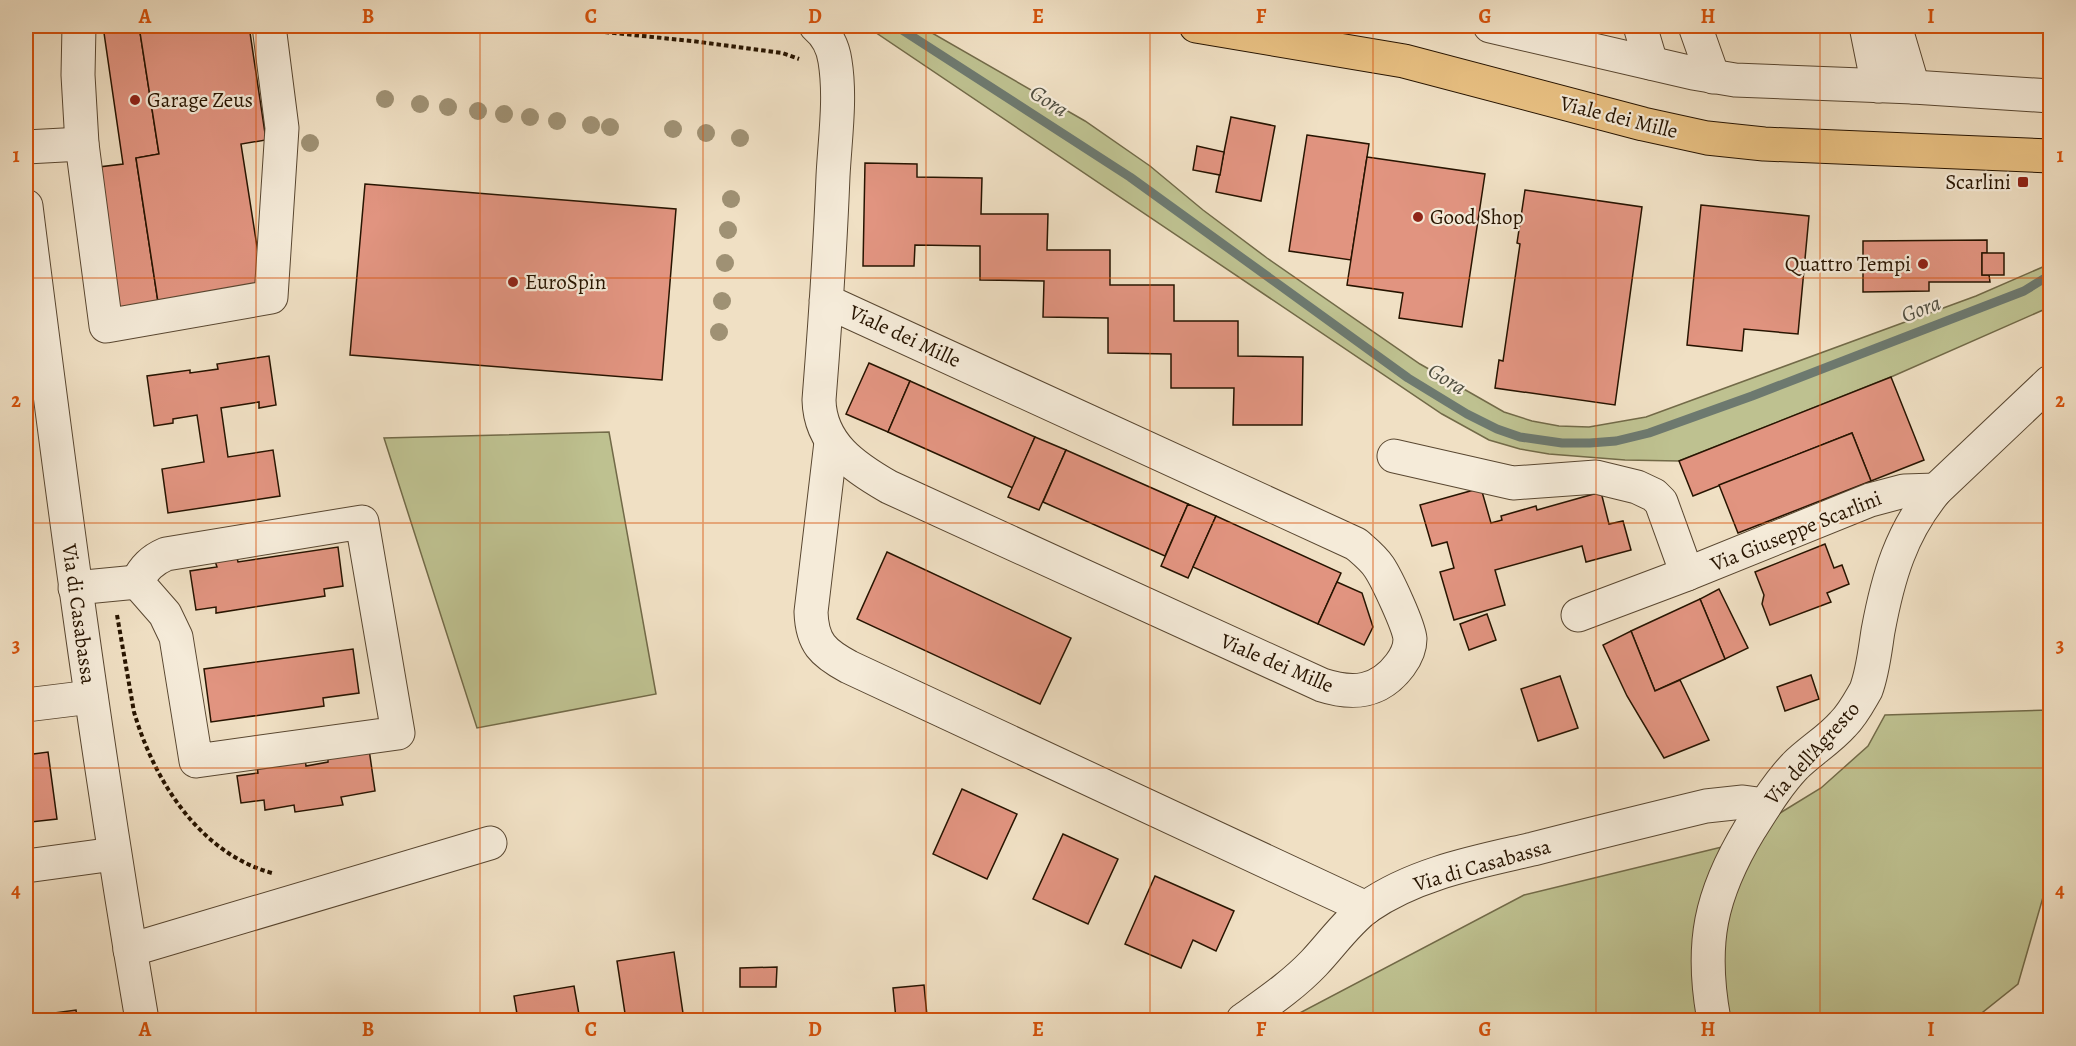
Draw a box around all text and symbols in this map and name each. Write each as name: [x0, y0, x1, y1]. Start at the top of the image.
text: A: [138, 3, 152, 30]
text: B: [362, 3, 374, 30]
text: C: [585, 3, 597, 30]
text: D: [808, 3, 822, 30]
text: E: [1032, 3, 1044, 30]
text: F: [1256, 3, 1267, 30]
text: G: [1478, 3, 1492, 30]
text: H: [1701, 3, 1716, 30]
text: I: [1927, 3, 1935, 30]
water label: Gora: [1024, 77, 1074, 125]
place label: Garage Zeus: [147, 86, 253, 114]
street label: Viale dei Mille: [1556, 89, 1681, 145]
marker: Garage Zeus: [128, 93, 142, 107]
text: 1: [12, 142, 20, 169]
text: 1: [2056, 142, 2064, 169]
place label: Scarlini: [1945, 168, 2011, 196]
marker: Scarlini: [2016, 175, 2030, 189]
place label: Good Shop: [1430, 203, 1524, 231]
marker: Good Shop: [1411, 210, 1425, 224]
place label: Quattro Tempi: [1785, 250, 1911, 278]
marker: Quattro Tempi: [1916, 257, 1930, 271]
place label: EuroSpin: [525, 268, 606, 296]
marker: EuroSpin: [506, 275, 520, 289]
water label: Gora: [1897, 288, 1945, 330]
street label: Viale dei Mille: [844, 297, 965, 374]
water label: Gora: [1422, 356, 1472, 402]
text: 2: [11, 387, 21, 414]
text: 2: [2055, 387, 2065, 414]
street label: Via Giuseppe Scarlini: [1705, 484, 1886, 578]
street label: Via di Casabassa: [55, 541, 103, 686]
street label: Viale dei Mille: [1215, 626, 1338, 699]
text: 3: [12, 632, 20, 659]
text: 3: [2056, 632, 2064, 659]
street label: Via dell'Agresto: [1757, 695, 1866, 812]
street label: Via di Casabassa: [1409, 832, 1554, 898]
text: 4: [11, 877, 21, 904]
text: 4: [2055, 877, 2065, 904]
text: A: [138, 1016, 152, 1043]
text: B: [362, 1016, 374, 1043]
text: C: [585, 1016, 597, 1043]
text: D: [808, 1016, 822, 1043]
text: E: [1032, 1016, 1044, 1043]
text: F: [1256, 1016, 1267, 1043]
text: G: [1478, 1016, 1492, 1043]
text: H: [1701, 1016, 1716, 1043]
text: I: [1927, 1016, 1935, 1043]

